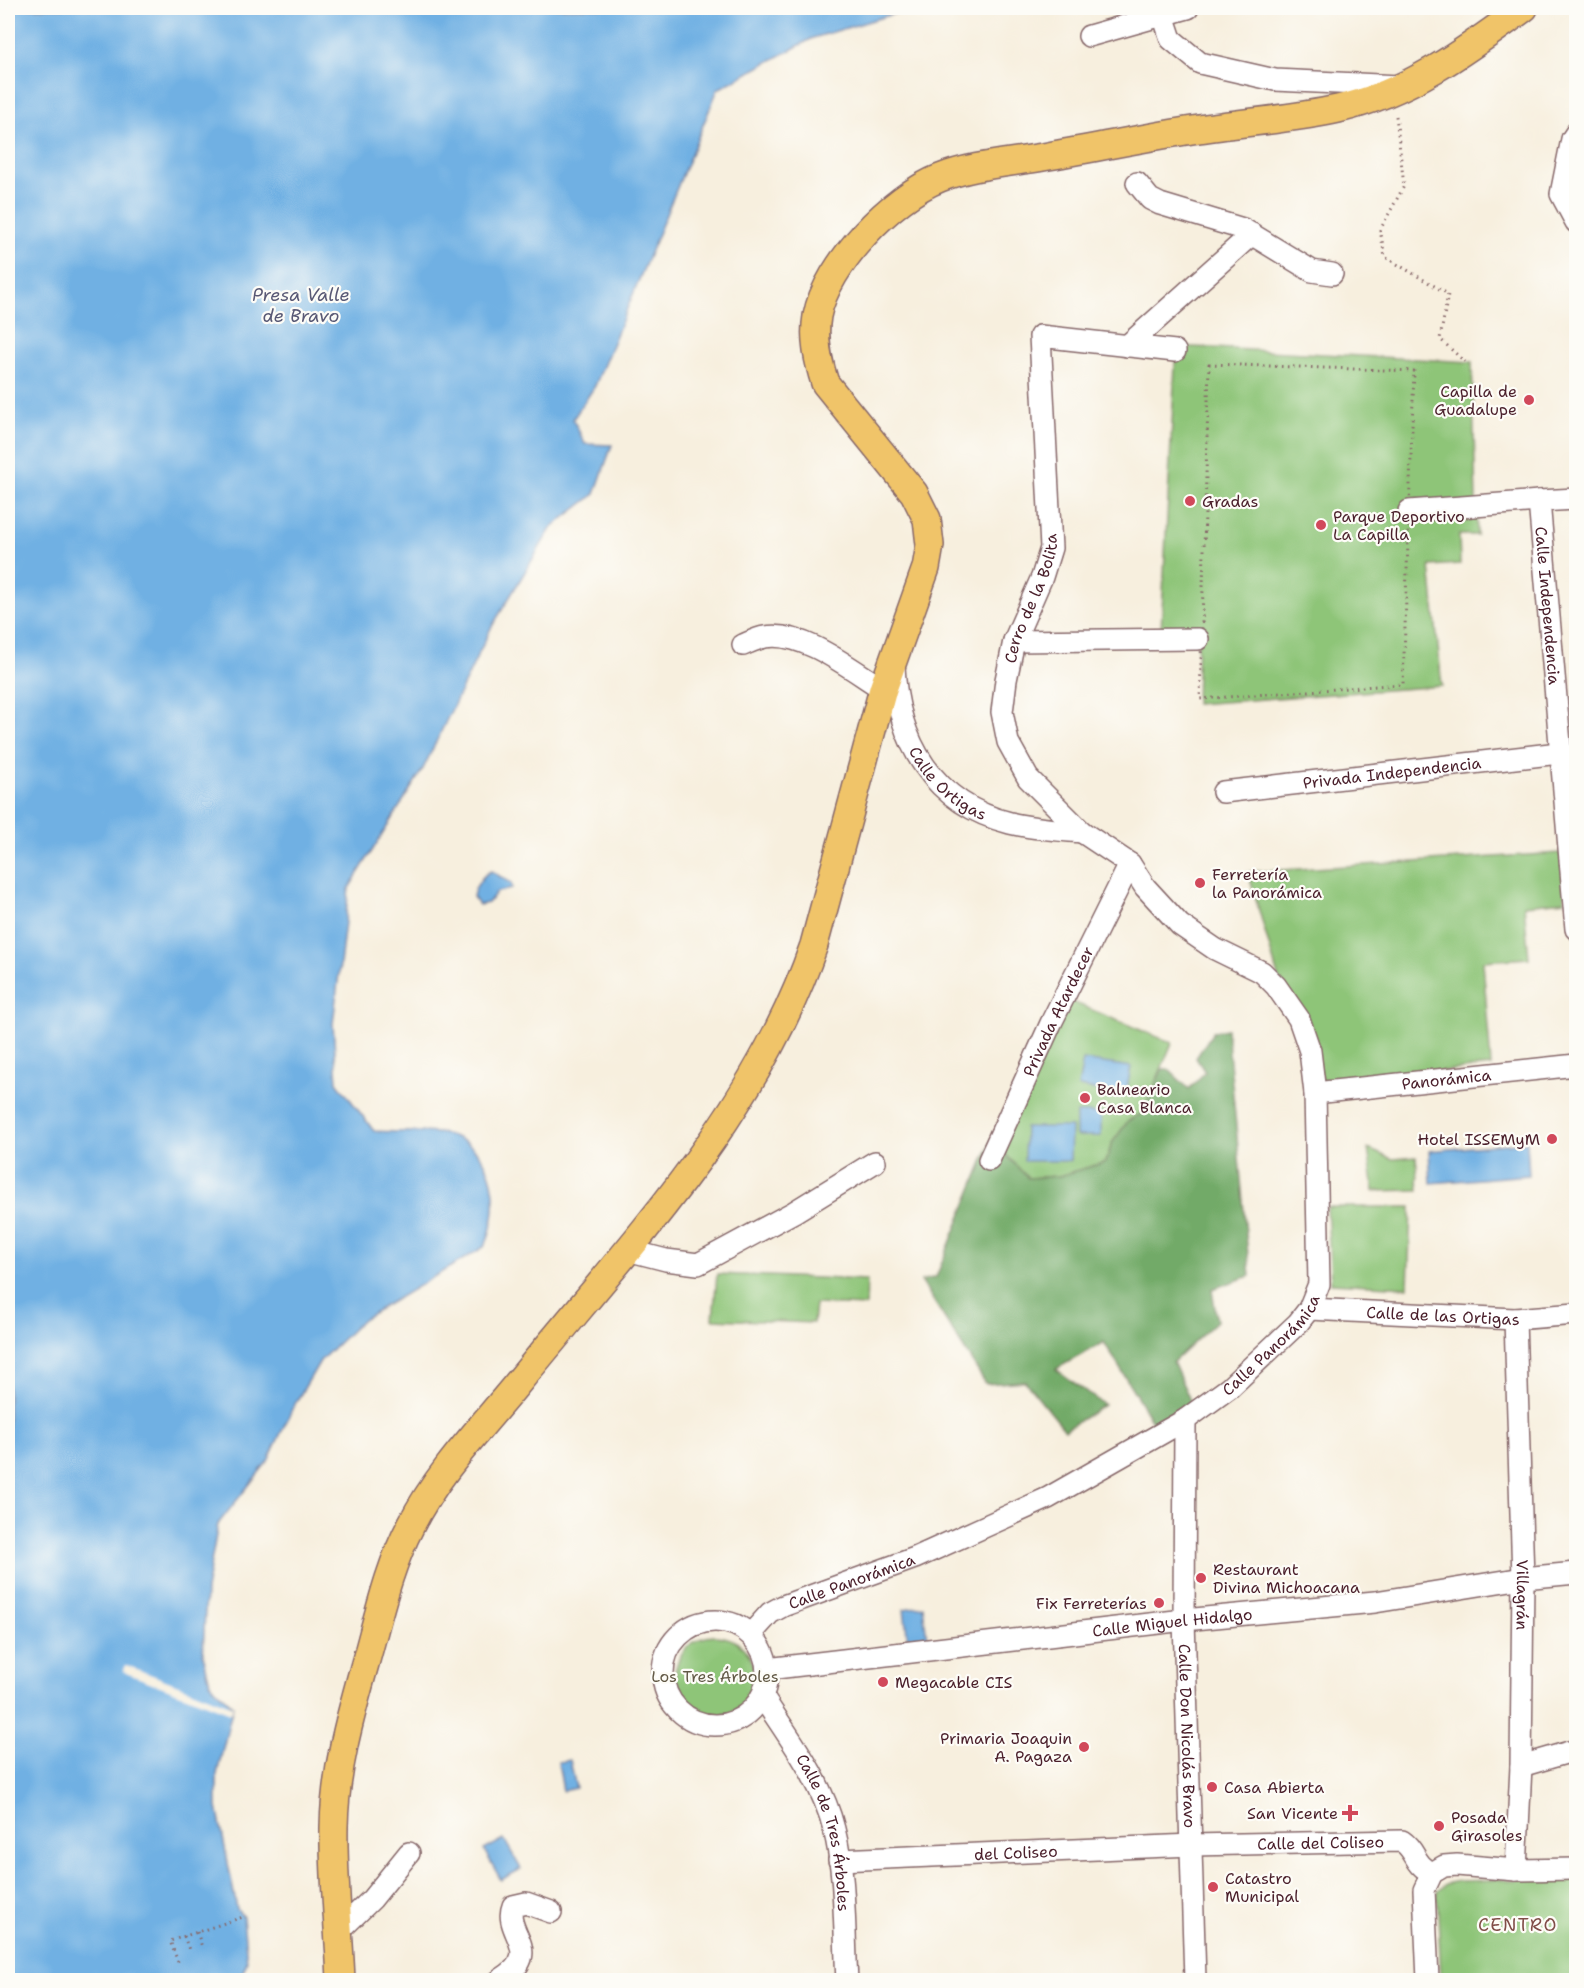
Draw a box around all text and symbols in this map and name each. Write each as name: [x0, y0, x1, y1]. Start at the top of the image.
water label: Presa Valle de Bravo: [252, 283, 350, 328]
place label: Capilla de Guadalupe: [1434, 381, 1517, 420]
marker: Capilla de Guadalupe: [1522, 393, 1536, 407]
place label: Gradas: [1202, 491, 1259, 512]
marker: Gradas: [1183, 494, 1197, 508]
place label: Parque Deportivo La Capilla: [1333, 506, 1465, 545]
marker: Parque Deportivo La Capilla: [1314, 518, 1328, 532]
street label: Calle Independencia: [1530, 526, 1565, 686]
street label: Cerro de la Bolita: [1000, 533, 1062, 665]
street label: Calle Ortigas: [904, 743, 990, 825]
street label: Privada Independencia: [1302, 752, 1482, 794]
place label: Ferretería la Panorámica: [1212, 864, 1322, 903]
marker: Ferretería la Panorámica: [1193, 876, 1207, 890]
street label: Privada Atardecer: [1018, 943, 1099, 1080]
street label: Panorámica: [1401, 1064, 1492, 1095]
place label: Balneario Casa Blanca: [1097, 1079, 1192, 1118]
marker: Balneario Casa Blanca: [1078, 1091, 1092, 1105]
place label: Hotel ISSEMyM: [1417, 1129, 1540, 1150]
marker: Hotel ISSEMyM: [1545, 1132, 1559, 1146]
street label: Calle Panorámica: [1218, 1292, 1325, 1401]
street label: Calle de las Ortigas: [1366, 1302, 1520, 1330]
street label: Calle Panorámica: [785, 1549, 918, 1614]
place label: Restaurant Divina Michoacana: [1213, 1559, 1360, 1598]
street label: Villagrán: [1511, 1559, 1533, 1630]
marker: Restaurant Divina Michoacana: [1194, 1571, 1208, 1585]
place label: Fix Ferreterías: [1036, 1593, 1147, 1614]
marker: Fix Ferreterías: [1152, 1596, 1166, 1610]
street label: Calle Miguel Hidalgo: [1091, 1604, 1253, 1642]
street label: Calle Don Nicolás Bravo: [1174, 1644, 1200, 1828]
park label: Los Tres Árboles: [651, 1666, 779, 1687]
place label: Megacable CIS: [895, 1672, 1012, 1693]
marker: Megacable CIS: [876, 1675, 890, 1689]
place label: Primaria Joaquin A. Pagaza: [940, 1728, 1072, 1767]
marker: Primaria Joaquin A. Pagaza: [1077, 1740, 1091, 1754]
street label: Calle de Tres Árboles: [791, 1750, 854, 1912]
place label: Casa Abierta: [1224, 1777, 1324, 1798]
marker: Casa Abierta: [1205, 1780, 1219, 1794]
place label: San Vicente: [1247, 1803, 1338, 1824]
marker: San Vicente: [1343, 1806, 1357, 1820]
place label: Posada Girasoles: [1451, 1807, 1523, 1846]
marker: Posada Girasoles: [1432, 1819, 1446, 1833]
street label: Calle del Coliseo: [1257, 1831, 1384, 1855]
street label: del Coliseo: [974, 1841, 1058, 1865]
place label: Catastro Municipal: [1225, 1868, 1299, 1907]
marker: Catastro Municipal: [1206, 1880, 1220, 1894]
district label: CENTRO: [1478, 1913, 1558, 1937]

